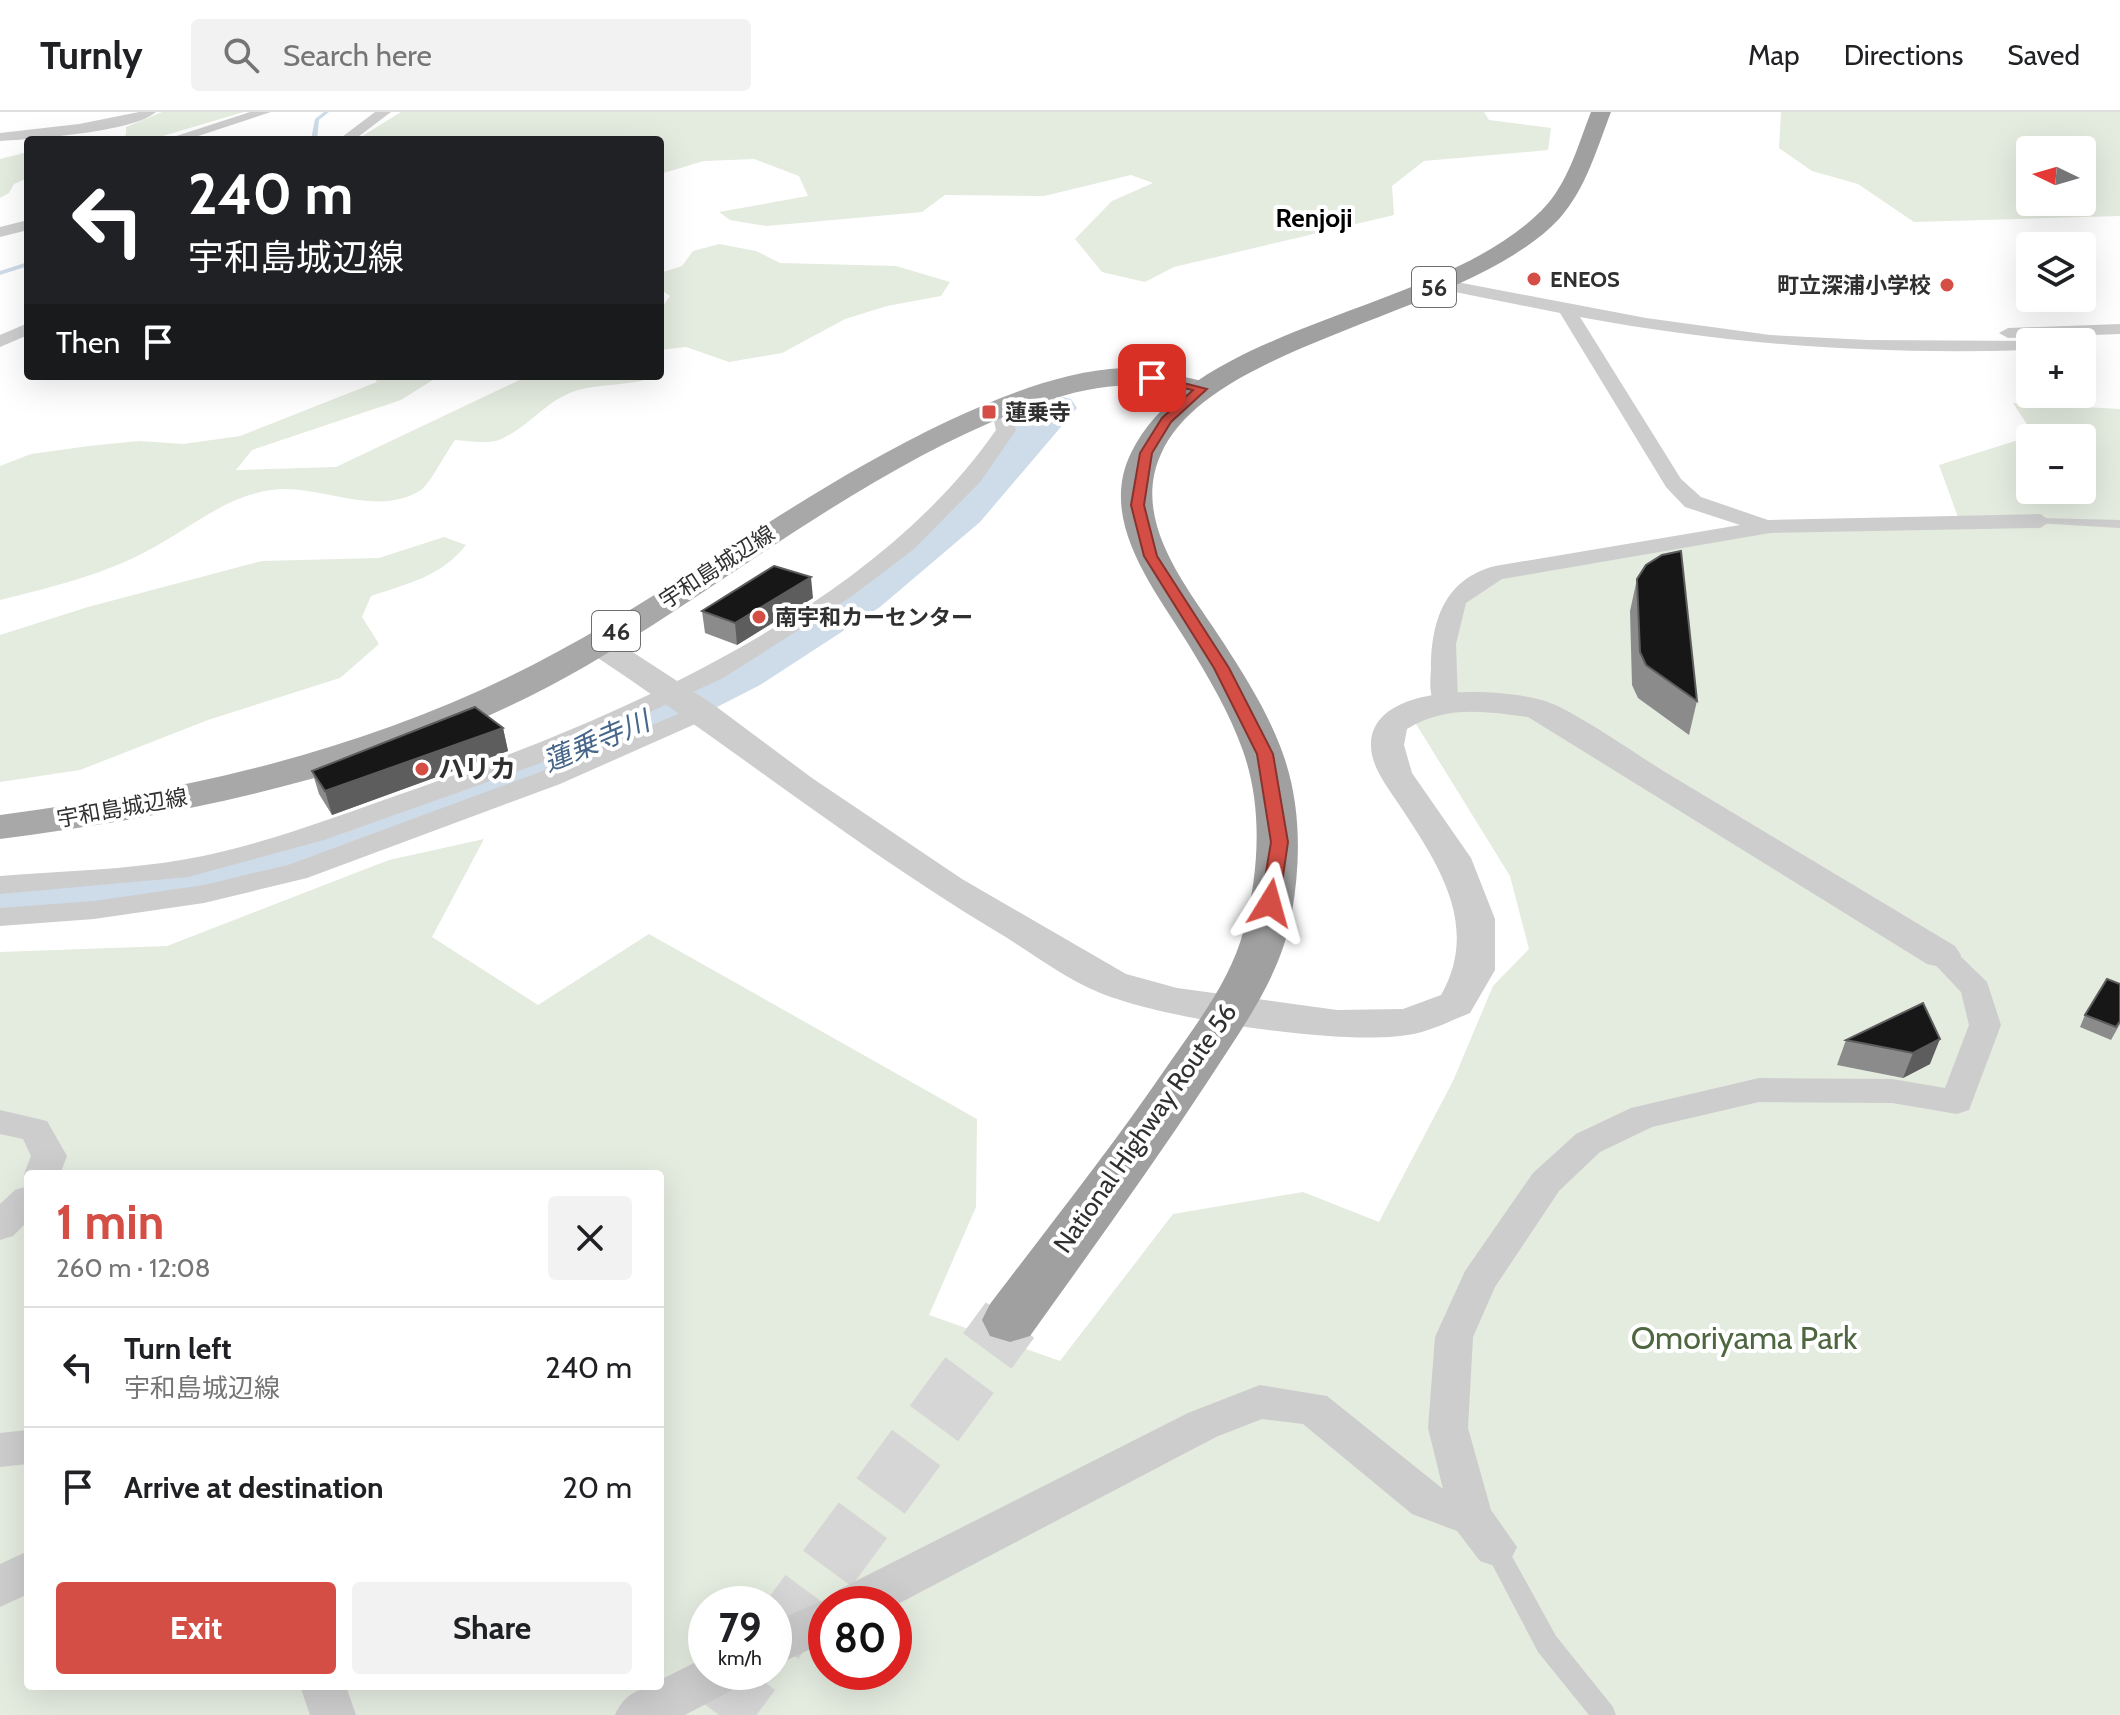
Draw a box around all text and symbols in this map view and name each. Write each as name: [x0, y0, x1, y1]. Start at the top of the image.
search box: [191, 19, 751, 91]
text: Turnly: [40, 32, 143, 79]
icon: search: [219, 33, 263, 77]
text: Search here: [283, 37, 432, 74]
text: Map: [1748, 38, 1800, 72]
text: Directions: [1844, 38, 1963, 72]
text: Saved: [2007, 38, 2080, 72]
north arrow: [2016, 136, 2096, 216]
map controls: [2016, 136, 2096, 504]
text: 240 m: [188, 160, 353, 228]
icon: left: [56, 168, 160, 272]
district label: Renjoji: [1275, 202, 1353, 234]
button: layers: [2016, 232, 2096, 312]
text: 宇和島城辺線: [188, 235, 404, 279]
place label: ENEOS: [1550, 266, 1620, 293]
road number: 56: [1412, 267, 1456, 307]
marker: ENEOS: [1525, 270, 1543, 288]
place label: 町立深浦小学校: [1777, 272, 1931, 299]
marker: 町立深浦小学校: [1938, 276, 1956, 294]
icon: arrive: [136, 320, 180, 364]
text: Then: [56, 324, 120, 361]
button: +: [2016, 328, 2096, 408]
pin: [1118, 344, 1186, 412]
icon: arrive: [1130, 356, 1174, 400]
place label: 蓮乗寺: [1005, 399, 1071, 426]
marker: 蓮乗寺: [980, 403, 998, 421]
button: −: [2016, 424, 2096, 504]
street label: 宇和島城辺線: [654, 520, 780, 614]
place label: 南宇和カーセンター: [775, 604, 973, 631]
marker: 南宇和カーセンター: [750, 608, 768, 626]
road number: 46: [592, 611, 640, 651]
water label: 蓮乗寺川: [538, 702, 657, 779]
place label: ハリカ: [438, 753, 516, 785]
marker: ハリカ: [413, 760, 431, 778]
street label: 宇和島城辺線: [55, 783, 189, 833]
position arrow: [1228, 861, 1312, 945]
street label: National Highway Route 56: [1046, 997, 1244, 1259]
text: 1 min: [56, 1193, 164, 1251]
button: close: [548, 1196, 632, 1280]
text: 260 m · 12:08: [56, 1252, 211, 1284]
park label: Omoriyama Park: [1631, 1318, 1858, 1357]
text: Turn left: [124, 1330, 232, 1367]
icon: left: [56, 1345, 100, 1389]
text: 240 m: [545, 1349, 632, 1386]
text: 宇和島城辺線: [124, 1372, 280, 1404]
icon: arrive: [56, 1465, 100, 1509]
text: Arrive at destination: [124, 1469, 384, 1506]
text: 20 m: [562, 1469, 632, 1506]
button: Exit: [56, 1582, 336, 1674]
button: Share: [352, 1582, 632, 1674]
speed limit sign: 80: [808, 1586, 912, 1690]
text: 79: [719, 1603, 761, 1652]
text: km/h: [718, 1646, 762, 1670]

